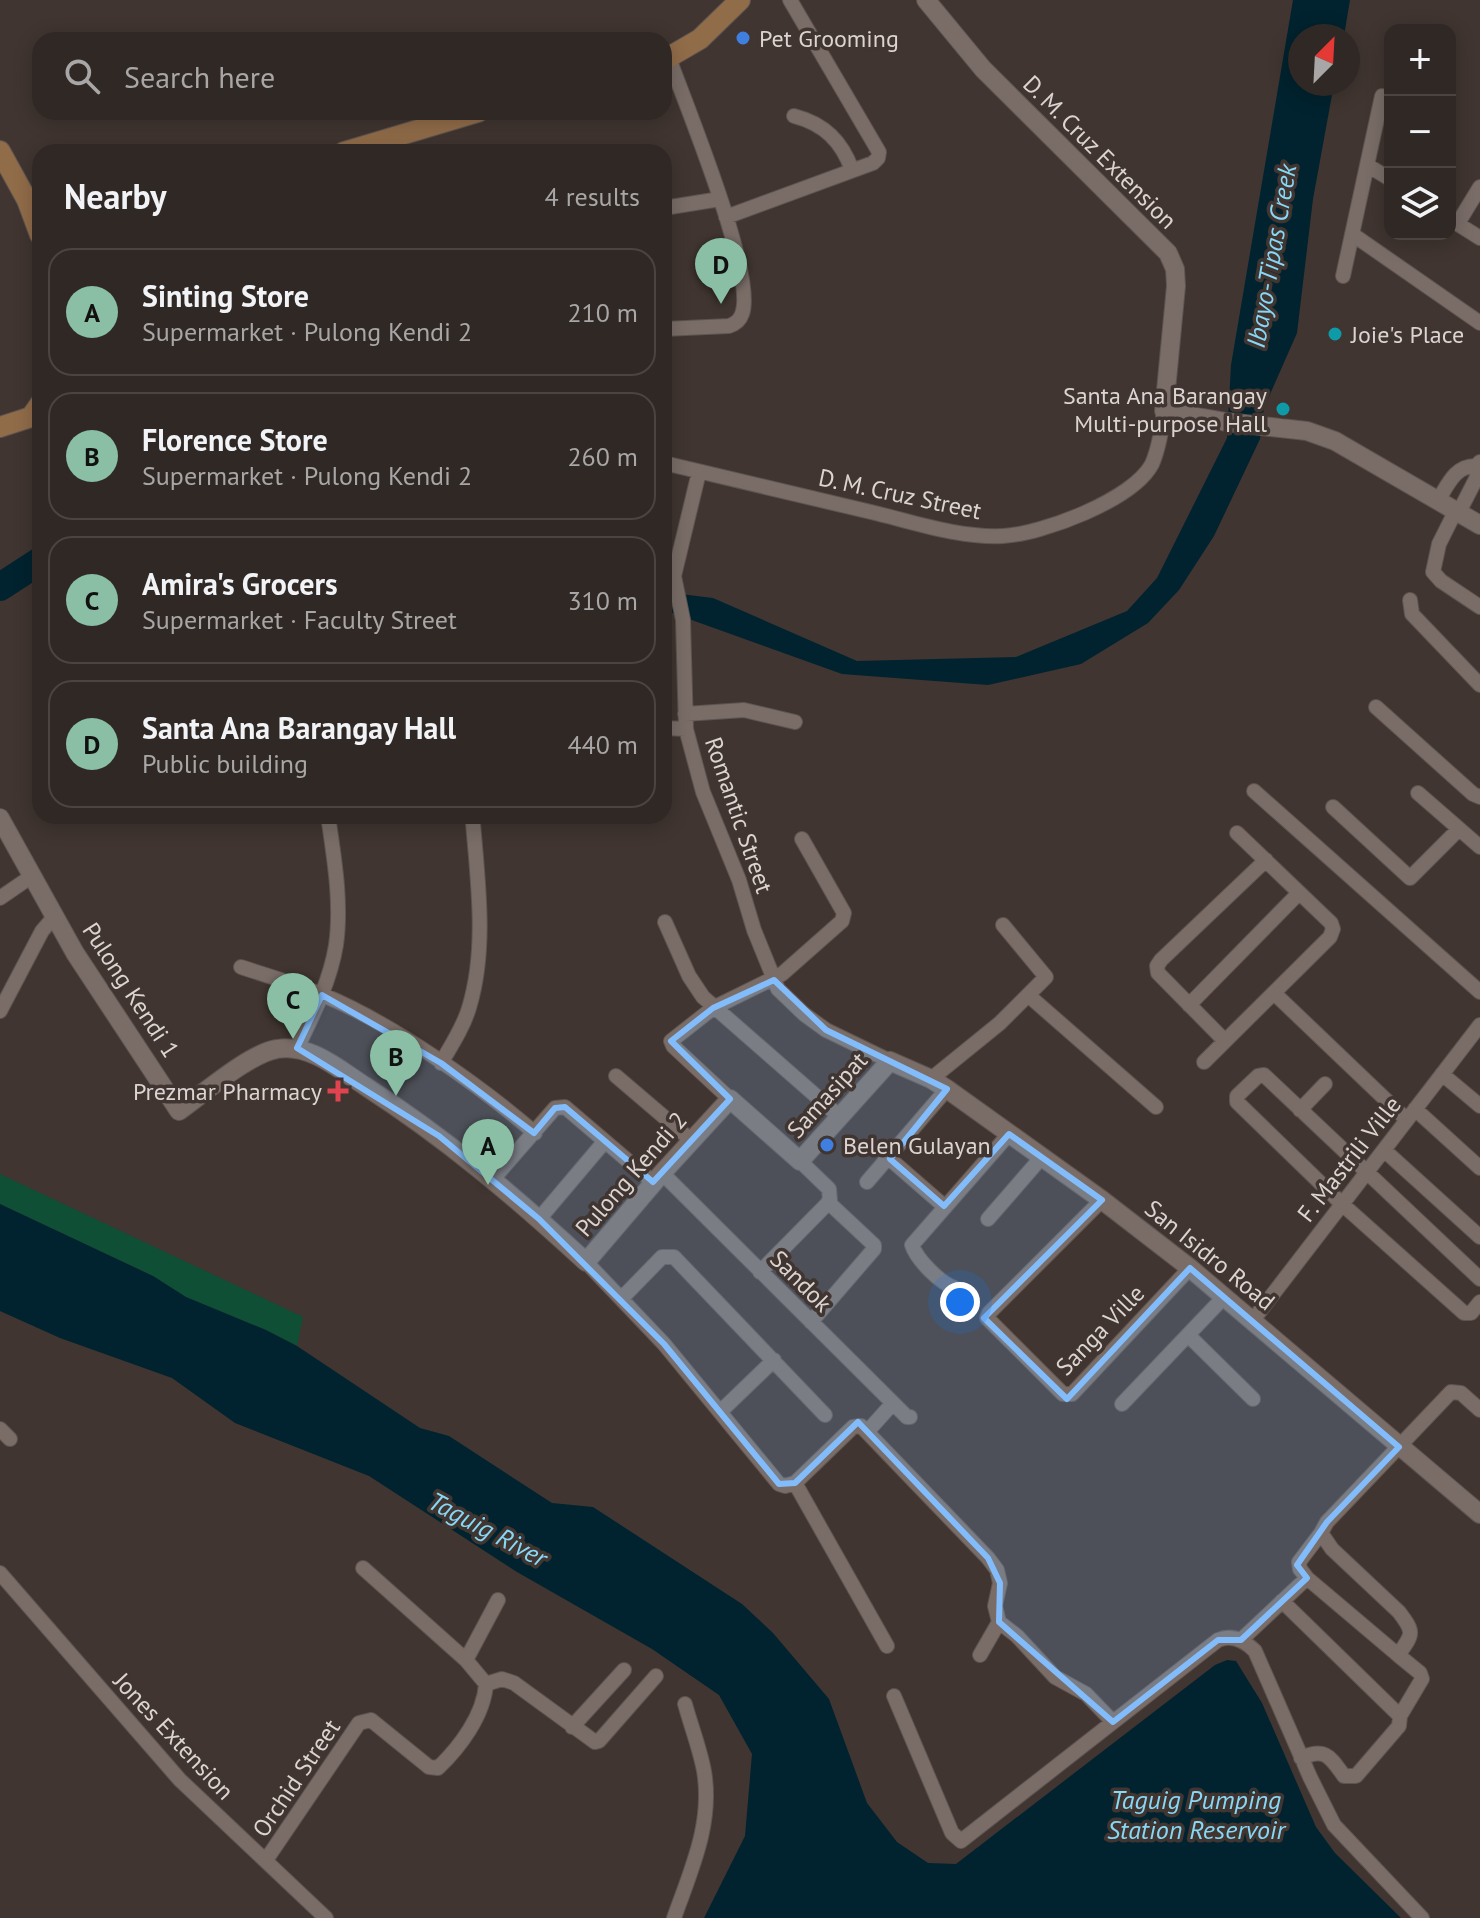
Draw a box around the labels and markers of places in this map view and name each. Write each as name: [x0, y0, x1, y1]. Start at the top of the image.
place label: Pet Grooming: [759, 23, 899, 54]
marker: Pet Grooming: [734, 29, 752, 47]
pin: D: [695, 238, 747, 304]
place label: Joie's Place: [1350, 319, 1464, 350]
marker: Joie's Place: [1326, 325, 1344, 343]
place label: Santa Ana Barangay Multi-purpose Hall: [1063, 380, 1267, 439]
marker: Santa Ana Barangay Multi-purpose Hall: [1274, 400, 1292, 418]
pin: C: [267, 973, 319, 1039]
pin: B: [370, 1030, 422, 1096]
place label: Prezmar Pharmacy: [133, 1076, 322, 1107]
marker: Prezmar Pharmacy: [329, 1082, 347, 1100]
pin: A: [462, 1119, 514, 1185]
place label: Belen Gulayan: [843, 1130, 991, 1161]
marker: Belen Gulayan: [818, 1136, 836, 1154]

